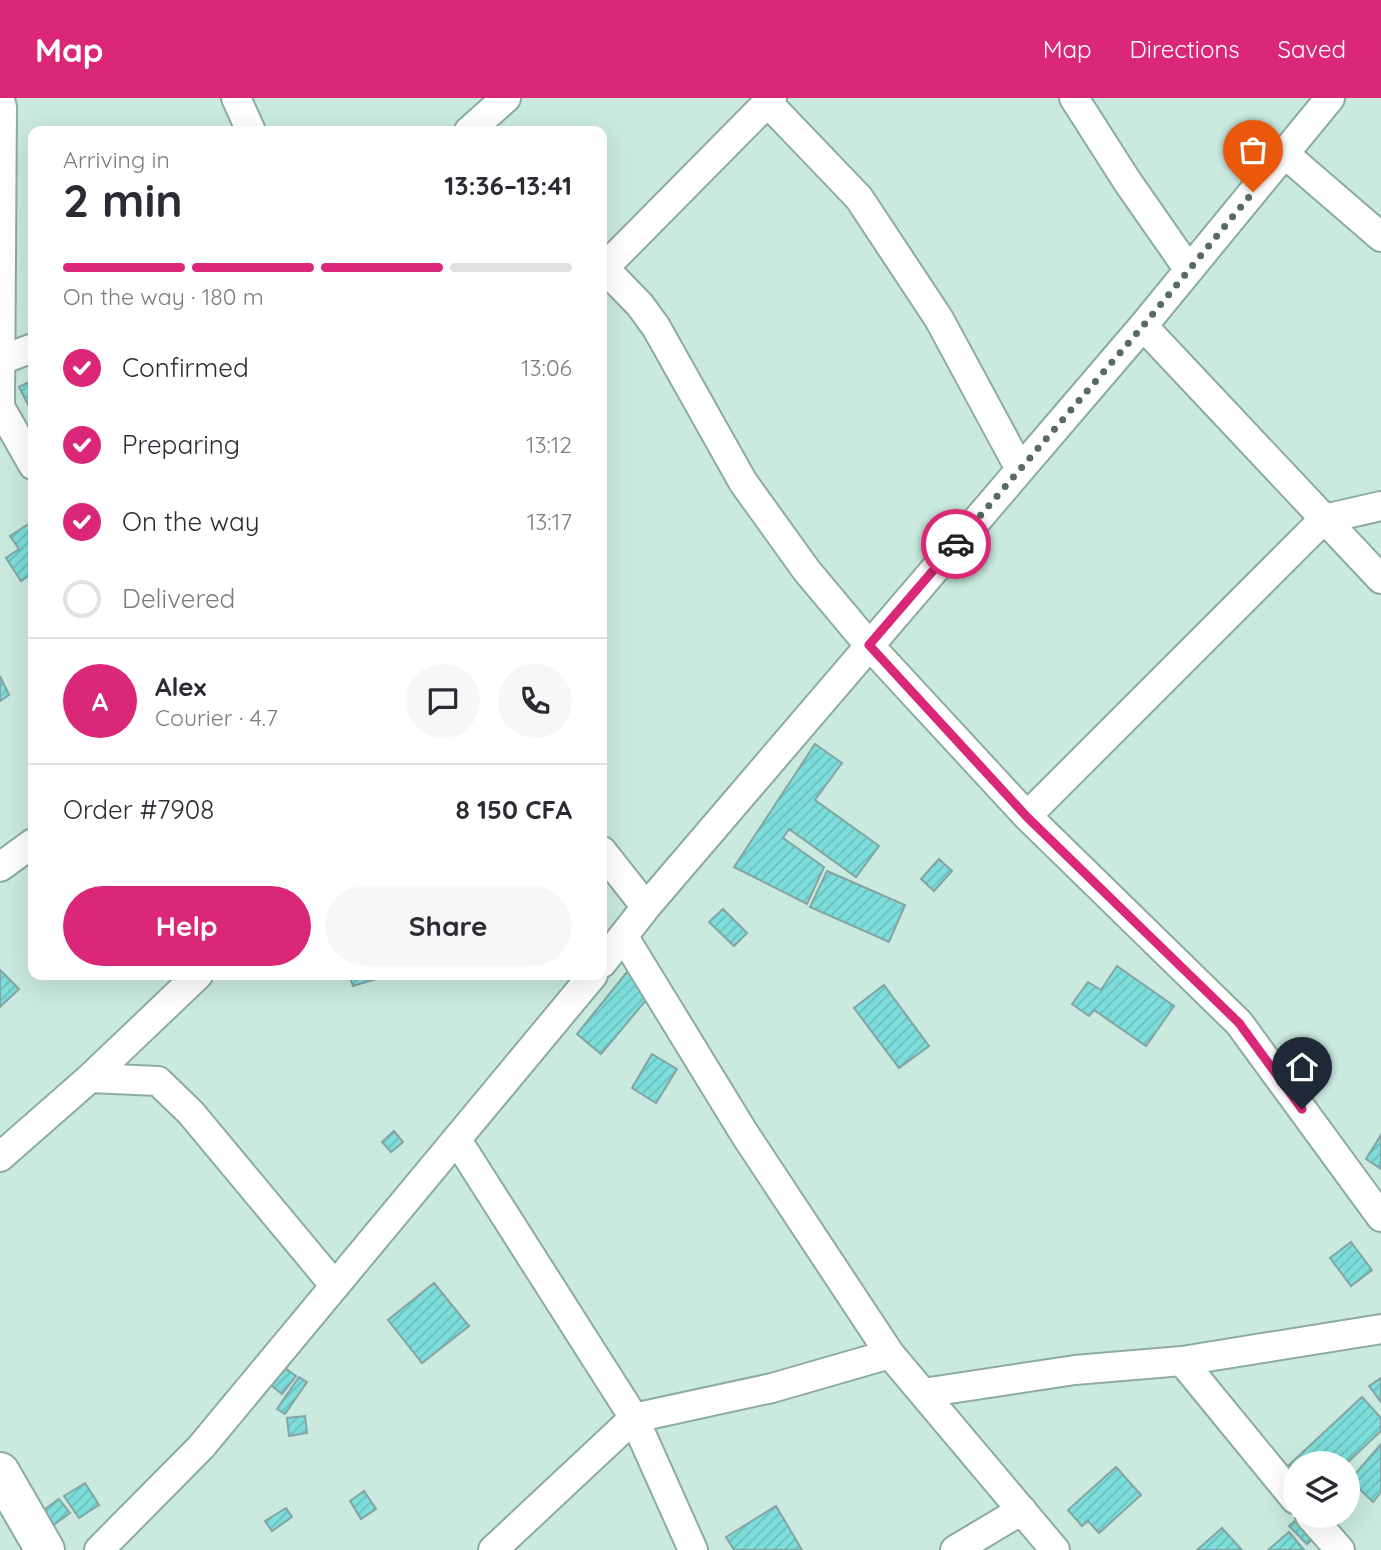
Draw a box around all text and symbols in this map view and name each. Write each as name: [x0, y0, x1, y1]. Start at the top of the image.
text: Map: [35, 29, 103, 70]
text: Map: [1043, 34, 1092, 64]
text: Directions: [1130, 34, 1240, 64]
text: Saved: [1278, 34, 1346, 64]
pin: [1223, 120, 1283, 192]
icon: bag: [1234, 131, 1272, 169]
text: Arriving in: [63, 145, 170, 174]
text: 13:36–13:41: [444, 169, 572, 202]
text: 2 min: [63, 171, 183, 229]
text: On the way · 180 m: [63, 282, 264, 311]
icon: check: [63, 349, 101, 387]
text: Confirmed: [122, 351, 249, 384]
text: 13:06: [521, 353, 572, 382]
icon: check: [63, 426, 101, 464]
text: Preparing: [122, 428, 240, 461]
text: 13:12: [526, 430, 572, 459]
icon: check: [63, 503, 101, 541]
text: On the way: [122, 505, 260, 538]
text: 13:17: [527, 507, 572, 536]
courier: [921, 509, 991, 579]
icon: car: [937, 525, 975, 563]
text: Delivered: [122, 582, 235, 615]
button: chat: [406, 664, 480, 738]
button: phone: [498, 664, 572, 738]
text: Alex: [155, 670, 206, 703]
text: A: [92, 685, 108, 718]
text: Courier · 4.7: [155, 703, 278, 732]
text: Order #7908: [63, 793, 214, 826]
text: 8 150 CFA: [455, 793, 572, 826]
button: Help: [63, 886, 311, 966]
button: Share: [325, 886, 572, 966]
pin: [1272, 1037, 1332, 1109]
icon: home: [1283, 1048, 1321, 1086]
map controls: [1283, 1451, 1360, 1528]
button: layers: [1283, 1451, 1360, 1528]

